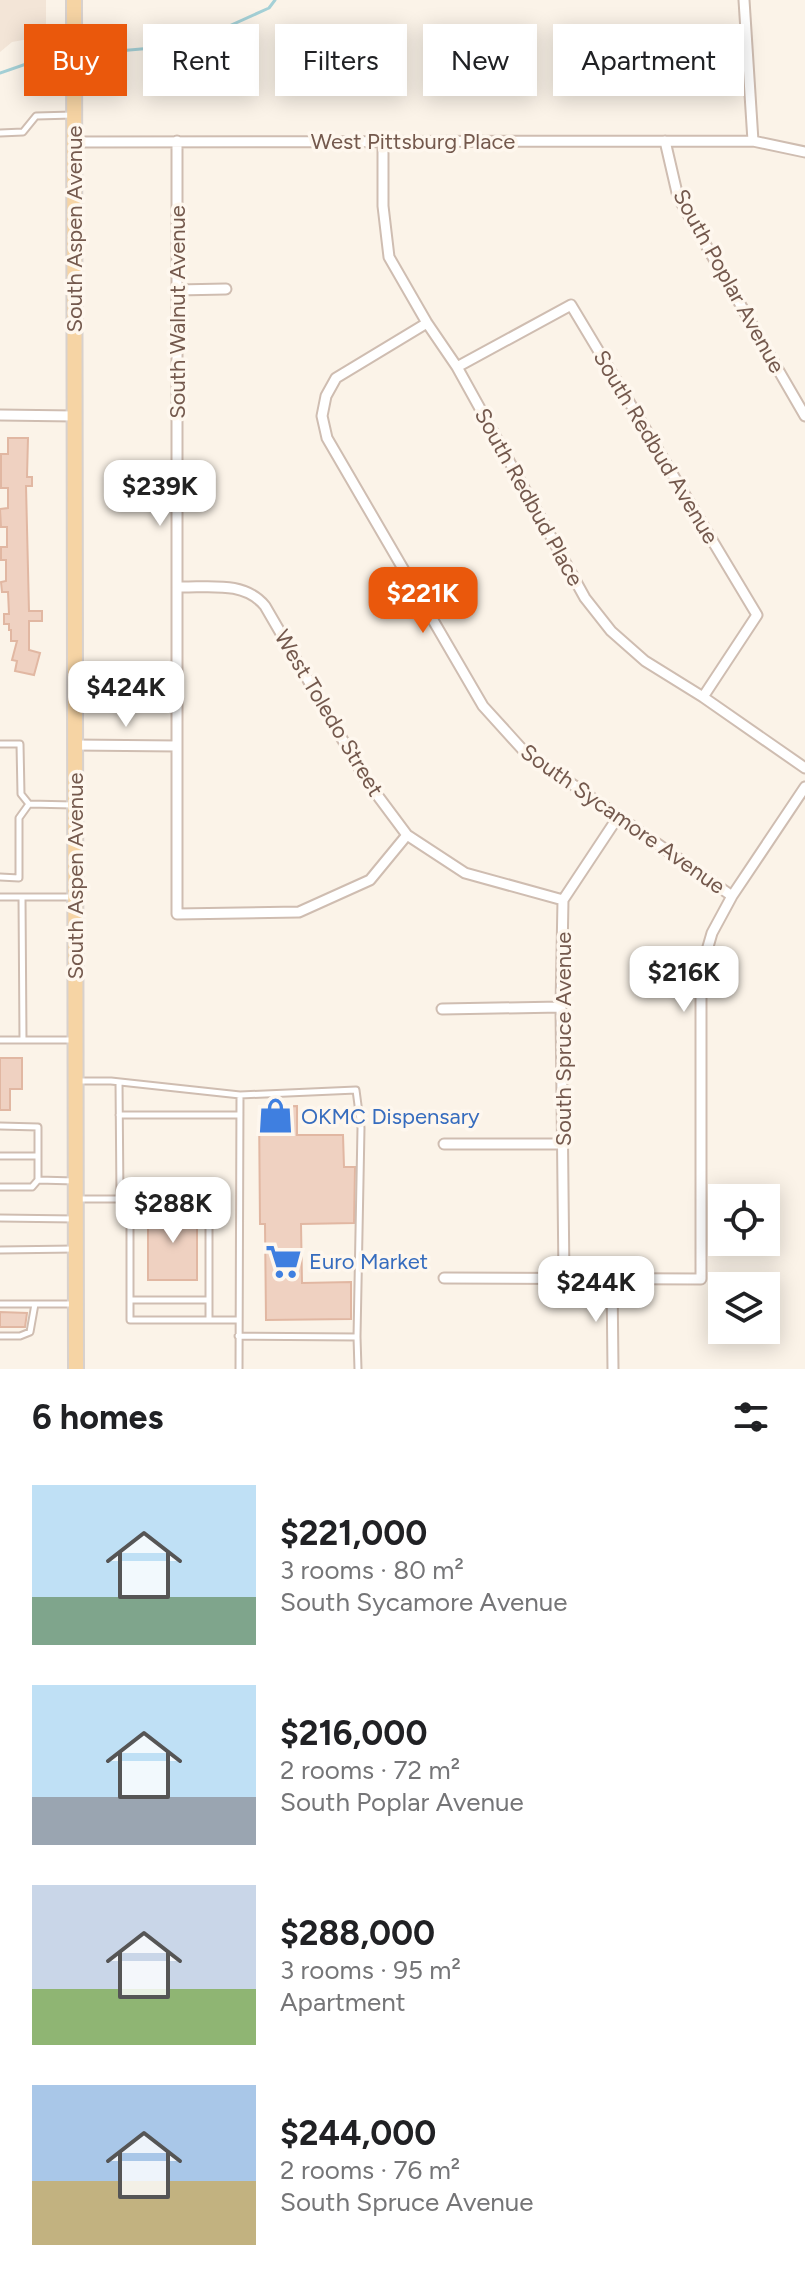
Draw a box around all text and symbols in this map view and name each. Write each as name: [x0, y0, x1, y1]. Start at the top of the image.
chip: Buy: [24, 24, 127, 96]
chip: Rent: [143, 24, 259, 96]
chip: Filters: [275, 24, 407, 96]
chip: New: [423, 24, 537, 96]
chip: Apartment: [553, 24, 744, 96]
street label: South Aspen Avenue: [61, 126, 88, 332]
street label: West Pittsburg Place: [311, 128, 515, 155]
street label: South Poplar Avenue: [667, 184, 791, 378]
street label: South Walnut Avenue: [164, 205, 191, 419]
street label: South Redbud Avenue: [587, 345, 725, 549]
street label: South Redbud Place: [469, 403, 589, 591]
pin: $239K: [104, 460, 216, 528]
text: $239K: [122, 470, 198, 502]
pin: $221K: [367, 567, 479, 635]
text: $221K: [387, 577, 459, 609]
street label: West Toledo Street: [269, 625, 389, 801]
pin: $424K: [70, 661, 182, 729]
text: $424K: [86, 671, 166, 703]
street label: South Sycamore Avenue: [516, 738, 730, 900]
street label: South Aspen Avenue: [62, 773, 89, 979]
street label: South Spruce Avenue: [550, 932, 577, 1146]
pin: $216K: [628, 946, 740, 1014]
text: $216K: [648, 956, 720, 988]
shop icon: OKMC Dispensary: [256, 1097, 294, 1135]
place label: OKMC Dispensary: [301, 1103, 480, 1130]
pin: $288K: [117, 1177, 229, 1245]
map controls: [708, 1184, 780, 1344]
button: locate: [708, 1184, 780, 1256]
text: $288K: [134, 1187, 212, 1219]
supermarket icon: Euro Market: [264, 1242, 302, 1280]
place label: Euro Market: [309, 1248, 428, 1275]
pin: $244K: [540, 1256, 652, 1324]
text: $244K: [556, 1266, 636, 1298]
button: layers: [708, 1272, 780, 1344]
icon: filters: [729, 1395, 773, 1439]
text: 6 homes: [32, 1397, 163, 1438]
text: $221,000: [280, 1513, 427, 1554]
icon: home: [96, 1517, 192, 1613]
text: 3 rooms · 80 m²: [280, 1554, 464, 1586]
text: South Sycamore Avenue: [280, 1586, 568, 1618]
text: $216,000: [280, 1713, 427, 1754]
icon: home: [96, 1717, 192, 1813]
text: 2 rooms · 72 m²: [280, 1754, 460, 1786]
text: South Poplar Avenue: [280, 1786, 524, 1818]
text: $288,000: [280, 1913, 435, 1954]
icon: home: [96, 1917, 192, 2013]
text: 3 rooms · 95 m²: [280, 1954, 461, 1986]
text: Apartment: [280, 1986, 406, 2018]
text: $244,000: [280, 2113, 436, 2154]
icon: home: [96, 2117, 192, 2213]
text: 2 rooms · 76 m²: [280, 2154, 460, 2186]
text: South Spruce Avenue: [280, 2186, 534, 2218]

